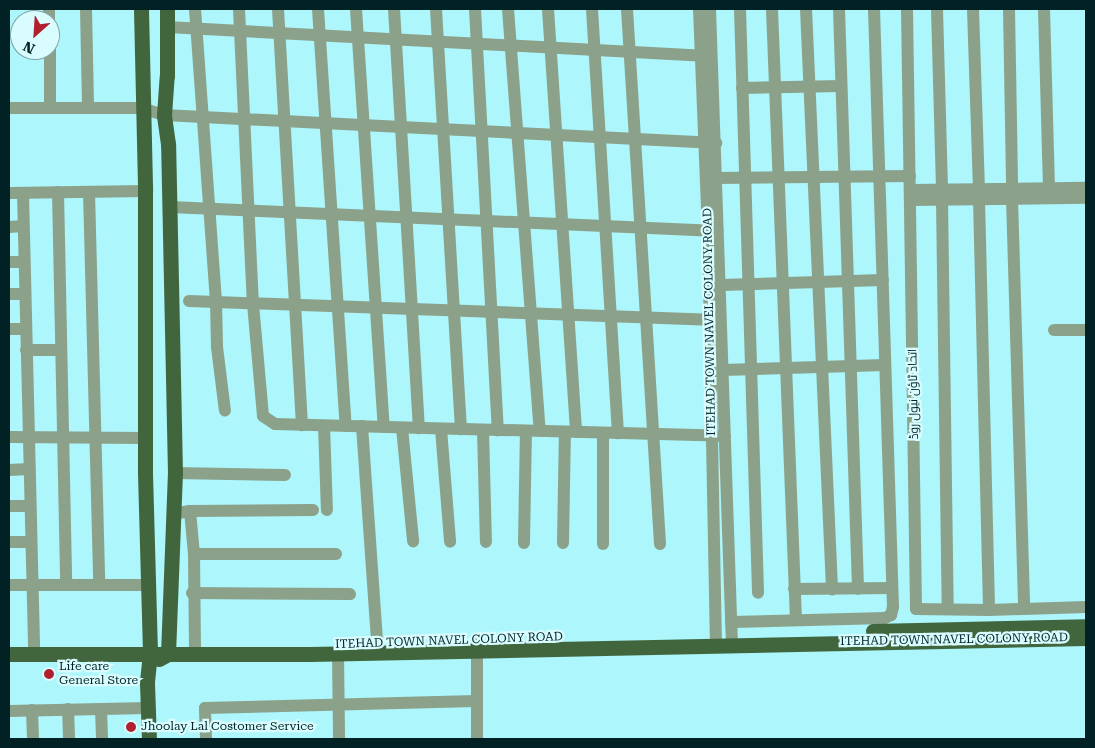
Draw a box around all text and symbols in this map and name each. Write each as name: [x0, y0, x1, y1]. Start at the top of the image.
north arrow: [10, 10, 60, 60]
text: N: [21, 38, 37, 57]
street label: ITEHAD TOWN NAVEL COLONY ROAD: [701, 208, 719, 436]
street label: اتحاد ٹاؤن نیول روڈ: [906, 349, 922, 439]
street label: ITEHAD TOWN NAVEL COLONY ROAD: [335, 630, 563, 652]
street label: ITEHAD TOWN NAVEL COLONY ROAD: [840, 631, 1068, 649]
place label: Life care General Store: [59, 660, 138, 688]
marker: Life care General Store: [43, 668, 55, 680]
place label: Jhoolay Lal Costomer Service: [141, 720, 314, 734]
marker: Jhoolay Lal Costomer Service: [125, 721, 137, 733]

